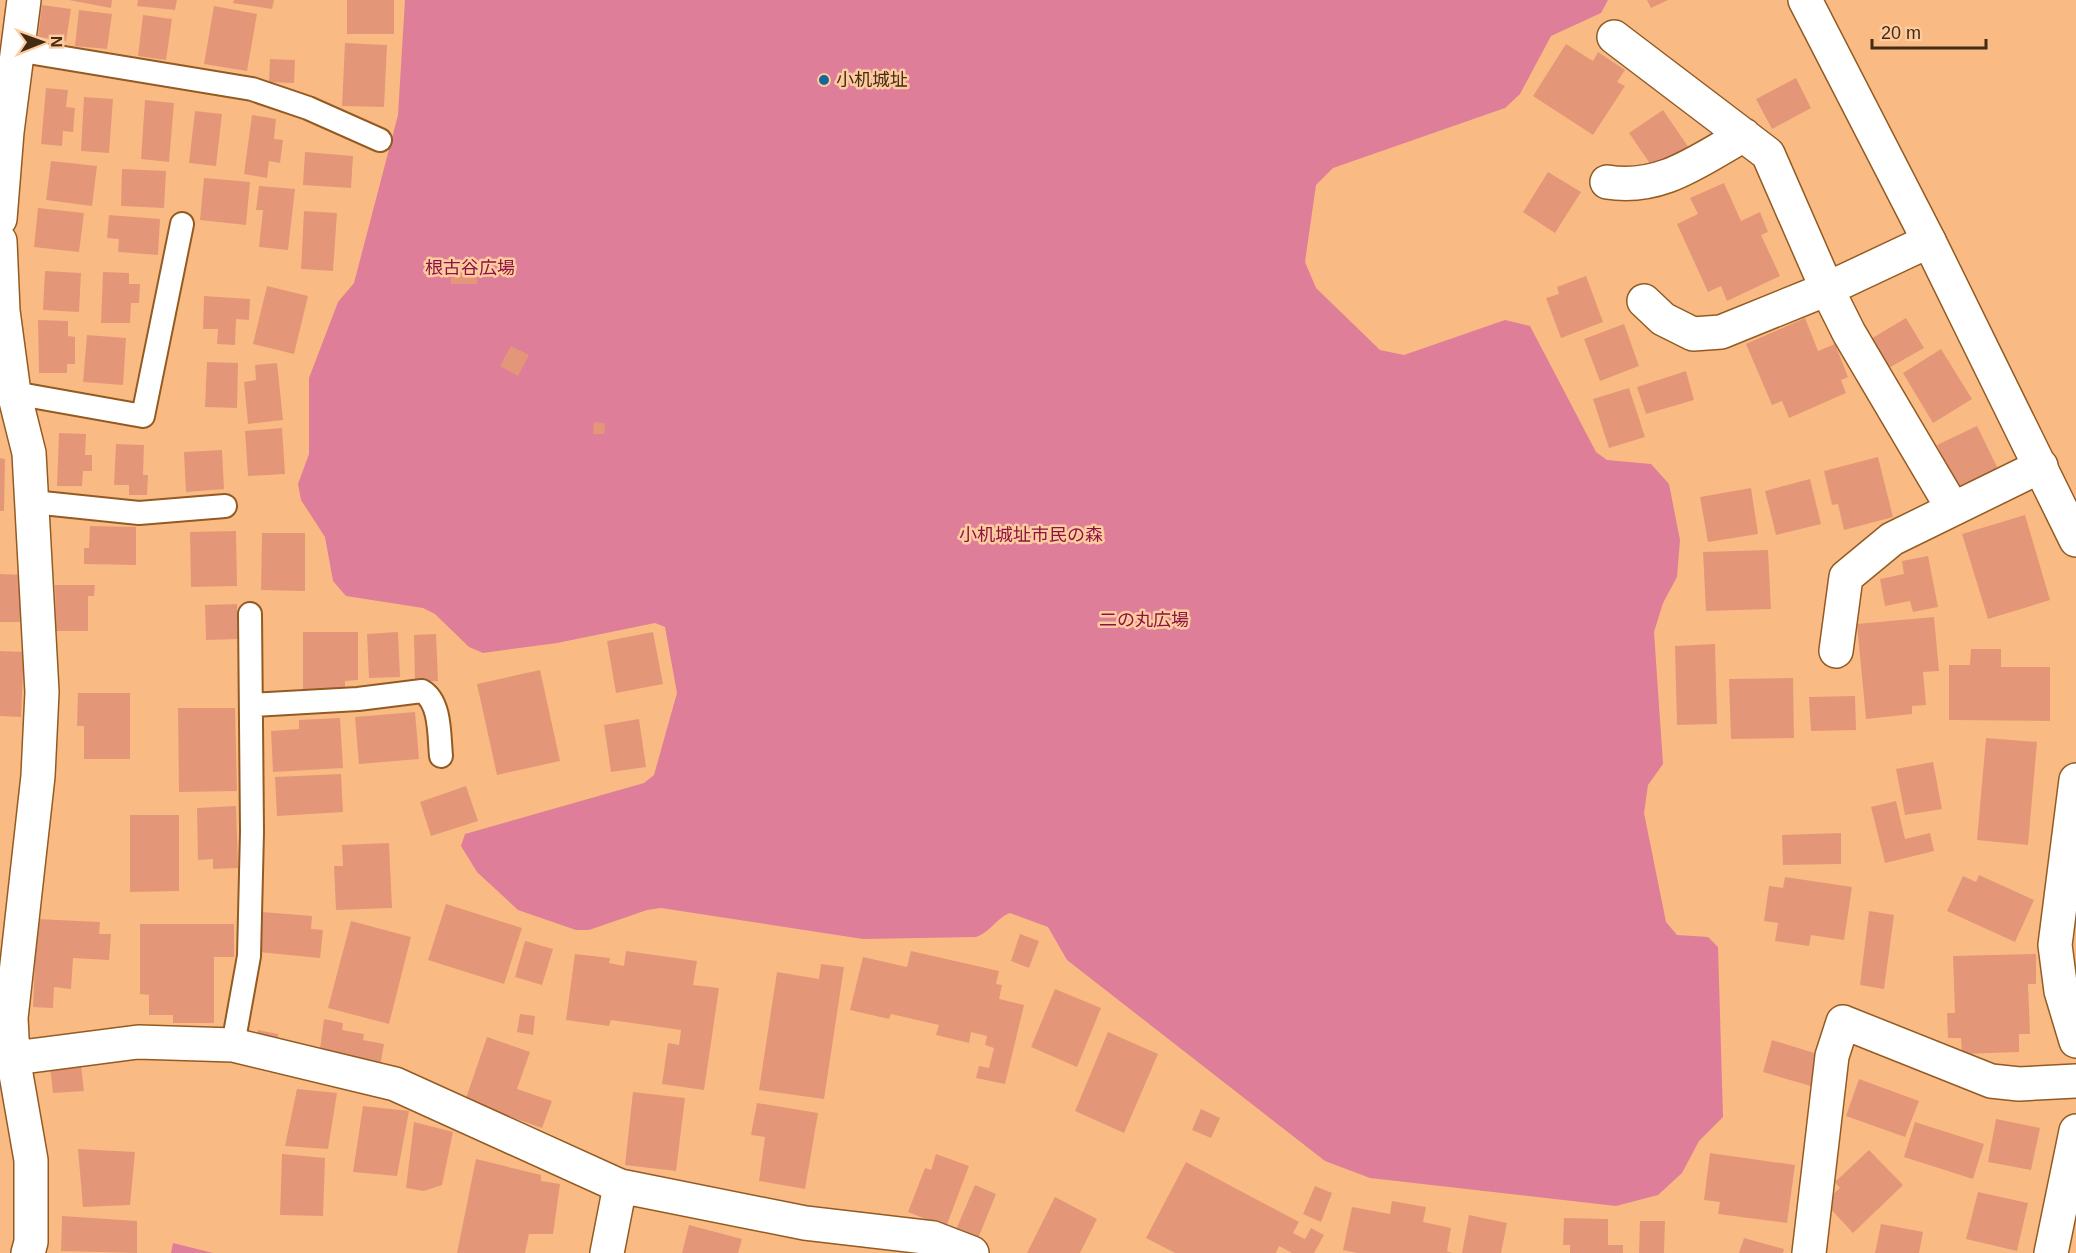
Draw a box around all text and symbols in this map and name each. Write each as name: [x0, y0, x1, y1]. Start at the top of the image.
north arrow: [12, 12, 72, 72]
scale bar: [1872, 12, 1986, 50]
text: 20 m: [1881, 23, 1921, 43]
text: N: [48, 36, 65, 48]
place label: 小机城址: [836, 70, 908, 90]
marker: 小机城址: [817, 73, 831, 87]
park label: 根古谷広場: [425, 258, 515, 278]
park label: 小机城址市民の森: [959, 525, 1103, 545]
park label: 二の丸広場: [1099, 610, 1189, 630]

